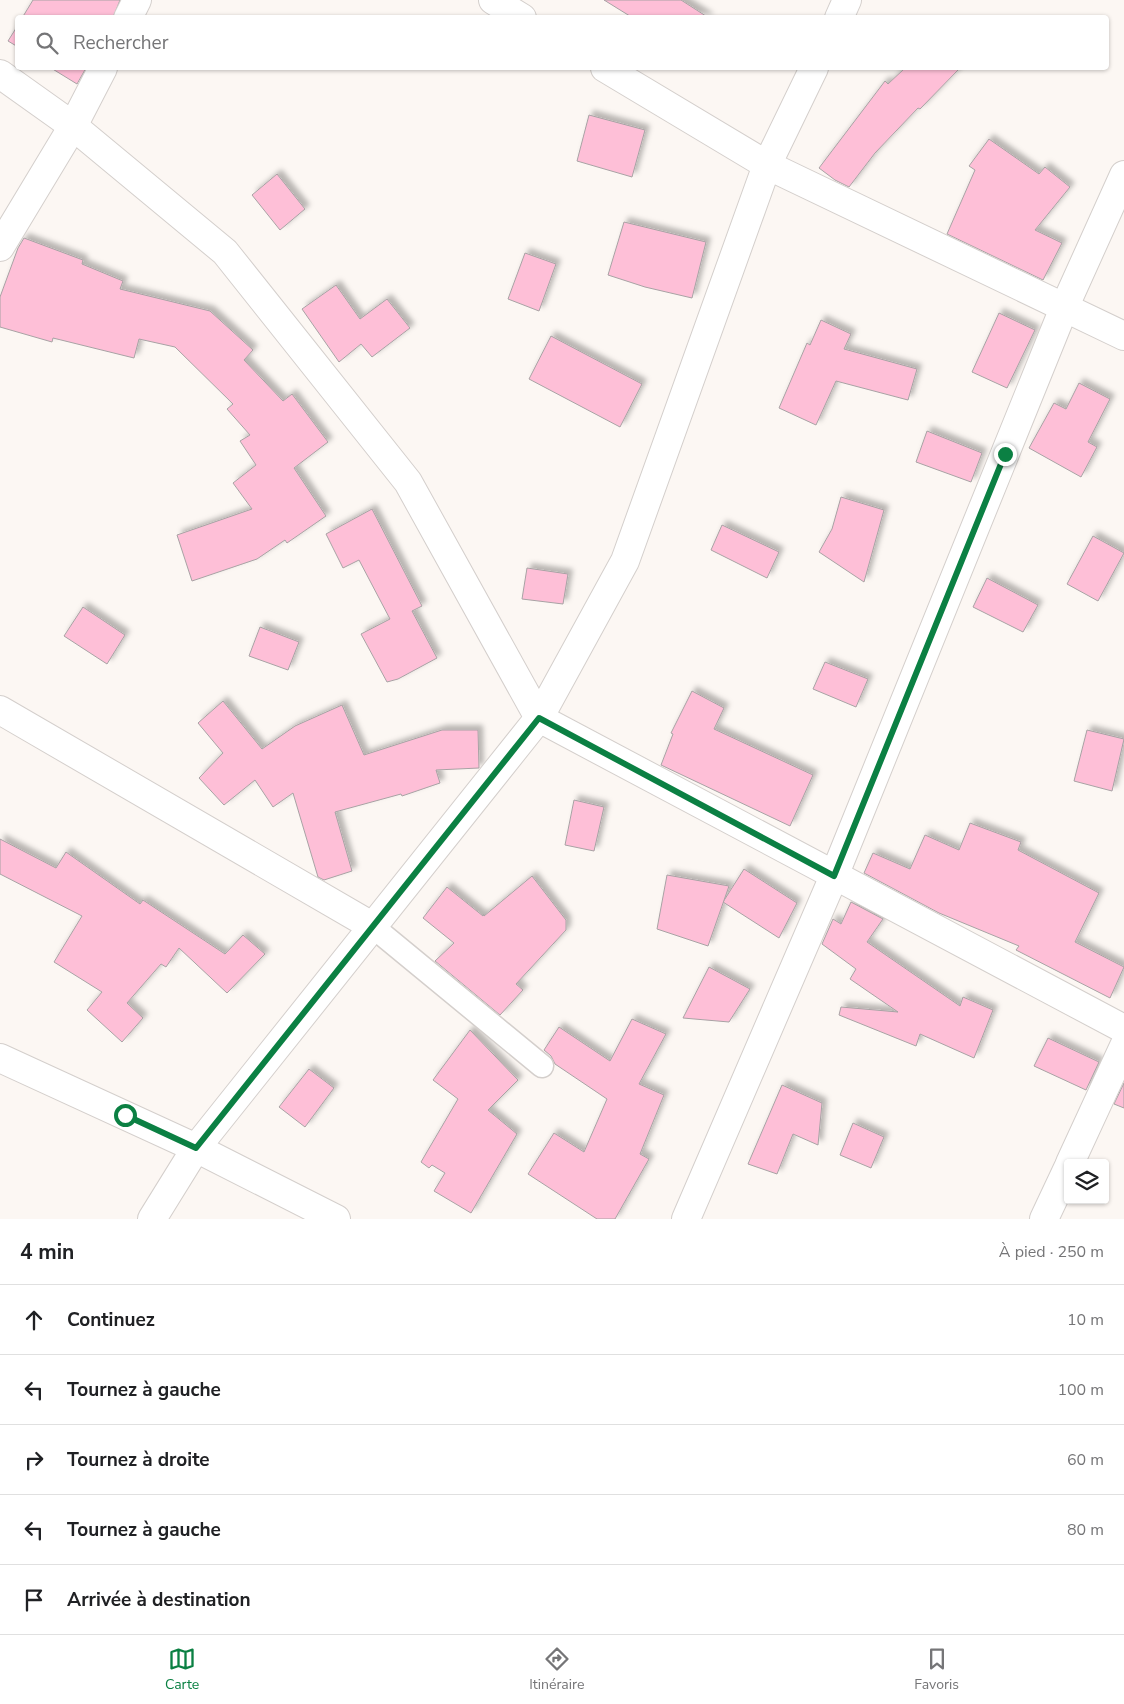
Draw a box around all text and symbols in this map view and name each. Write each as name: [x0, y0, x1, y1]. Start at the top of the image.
search box: [15, 15, 1109, 70]
icon: search: [33, 29, 61, 57]
text: Rechercher: [73, 30, 168, 56]
route end: [994, 443, 1017, 466]
route start: [114, 1104, 137, 1127]
map controls: [1064, 1159, 1109, 1204]
button: layers: [1064, 1159, 1109, 1204]
text: 4 min: [20, 1238, 74, 1266]
text: À pied · 250 m: [999, 1241, 1104, 1263]
icon: ahead: [20, 1306, 48, 1334]
text: Continuez: [67, 1307, 155, 1333]
text: 10 m: [1067, 1309, 1104, 1331]
icon: left: [20, 1376, 48, 1404]
text: Tournez à gauche: [67, 1377, 221, 1403]
text: 100 m: [1057, 1379, 1104, 1401]
icon: right: [20, 1446, 48, 1474]
text: Tournez à droite: [67, 1447, 210, 1473]
text: 60 m: [1067, 1449, 1104, 1471]
icon: left: [20, 1516, 48, 1544]
text: Tournez à gauche: [67, 1517, 221, 1543]
text: 80 m: [1067, 1519, 1104, 1541]
icon: arrive: [20, 1586, 48, 1614]
text: Arrivée à destination: [67, 1587, 251, 1613]
tab: Carte: [165, 1645, 199, 1694]
tab: Itinéraire: [529, 1645, 584, 1694]
tab: Favoris: [914, 1645, 959, 1694]

